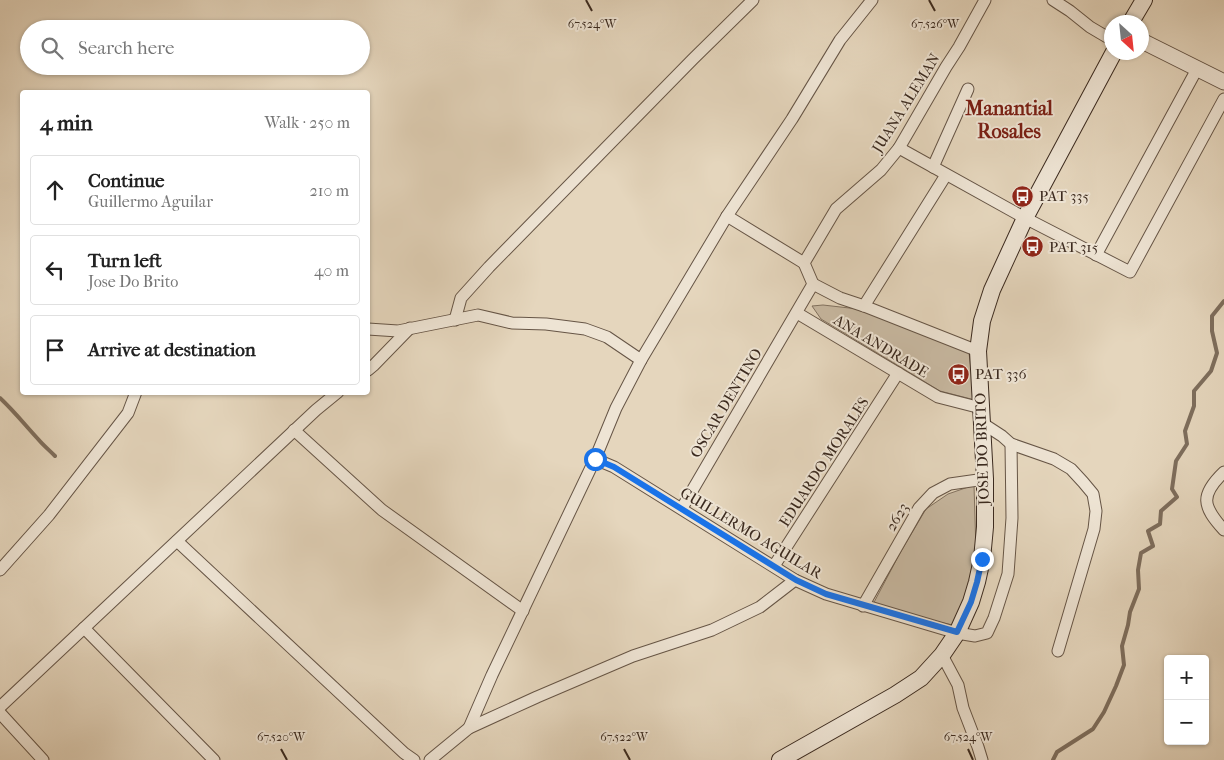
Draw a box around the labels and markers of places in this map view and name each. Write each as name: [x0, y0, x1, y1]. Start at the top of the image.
bus stop icon: PAT 335: [1011, 184, 1035, 208]
place label: PAT 335: [1039, 187, 1089, 205]
bus stop icon: PAT 315: [1021, 235, 1045, 259]
place label: PAT 315: [1049, 238, 1098, 256]
bus stop icon: PAT 336: [947, 362, 971, 386]
place label: PAT 336: [975, 365, 1027, 383]

